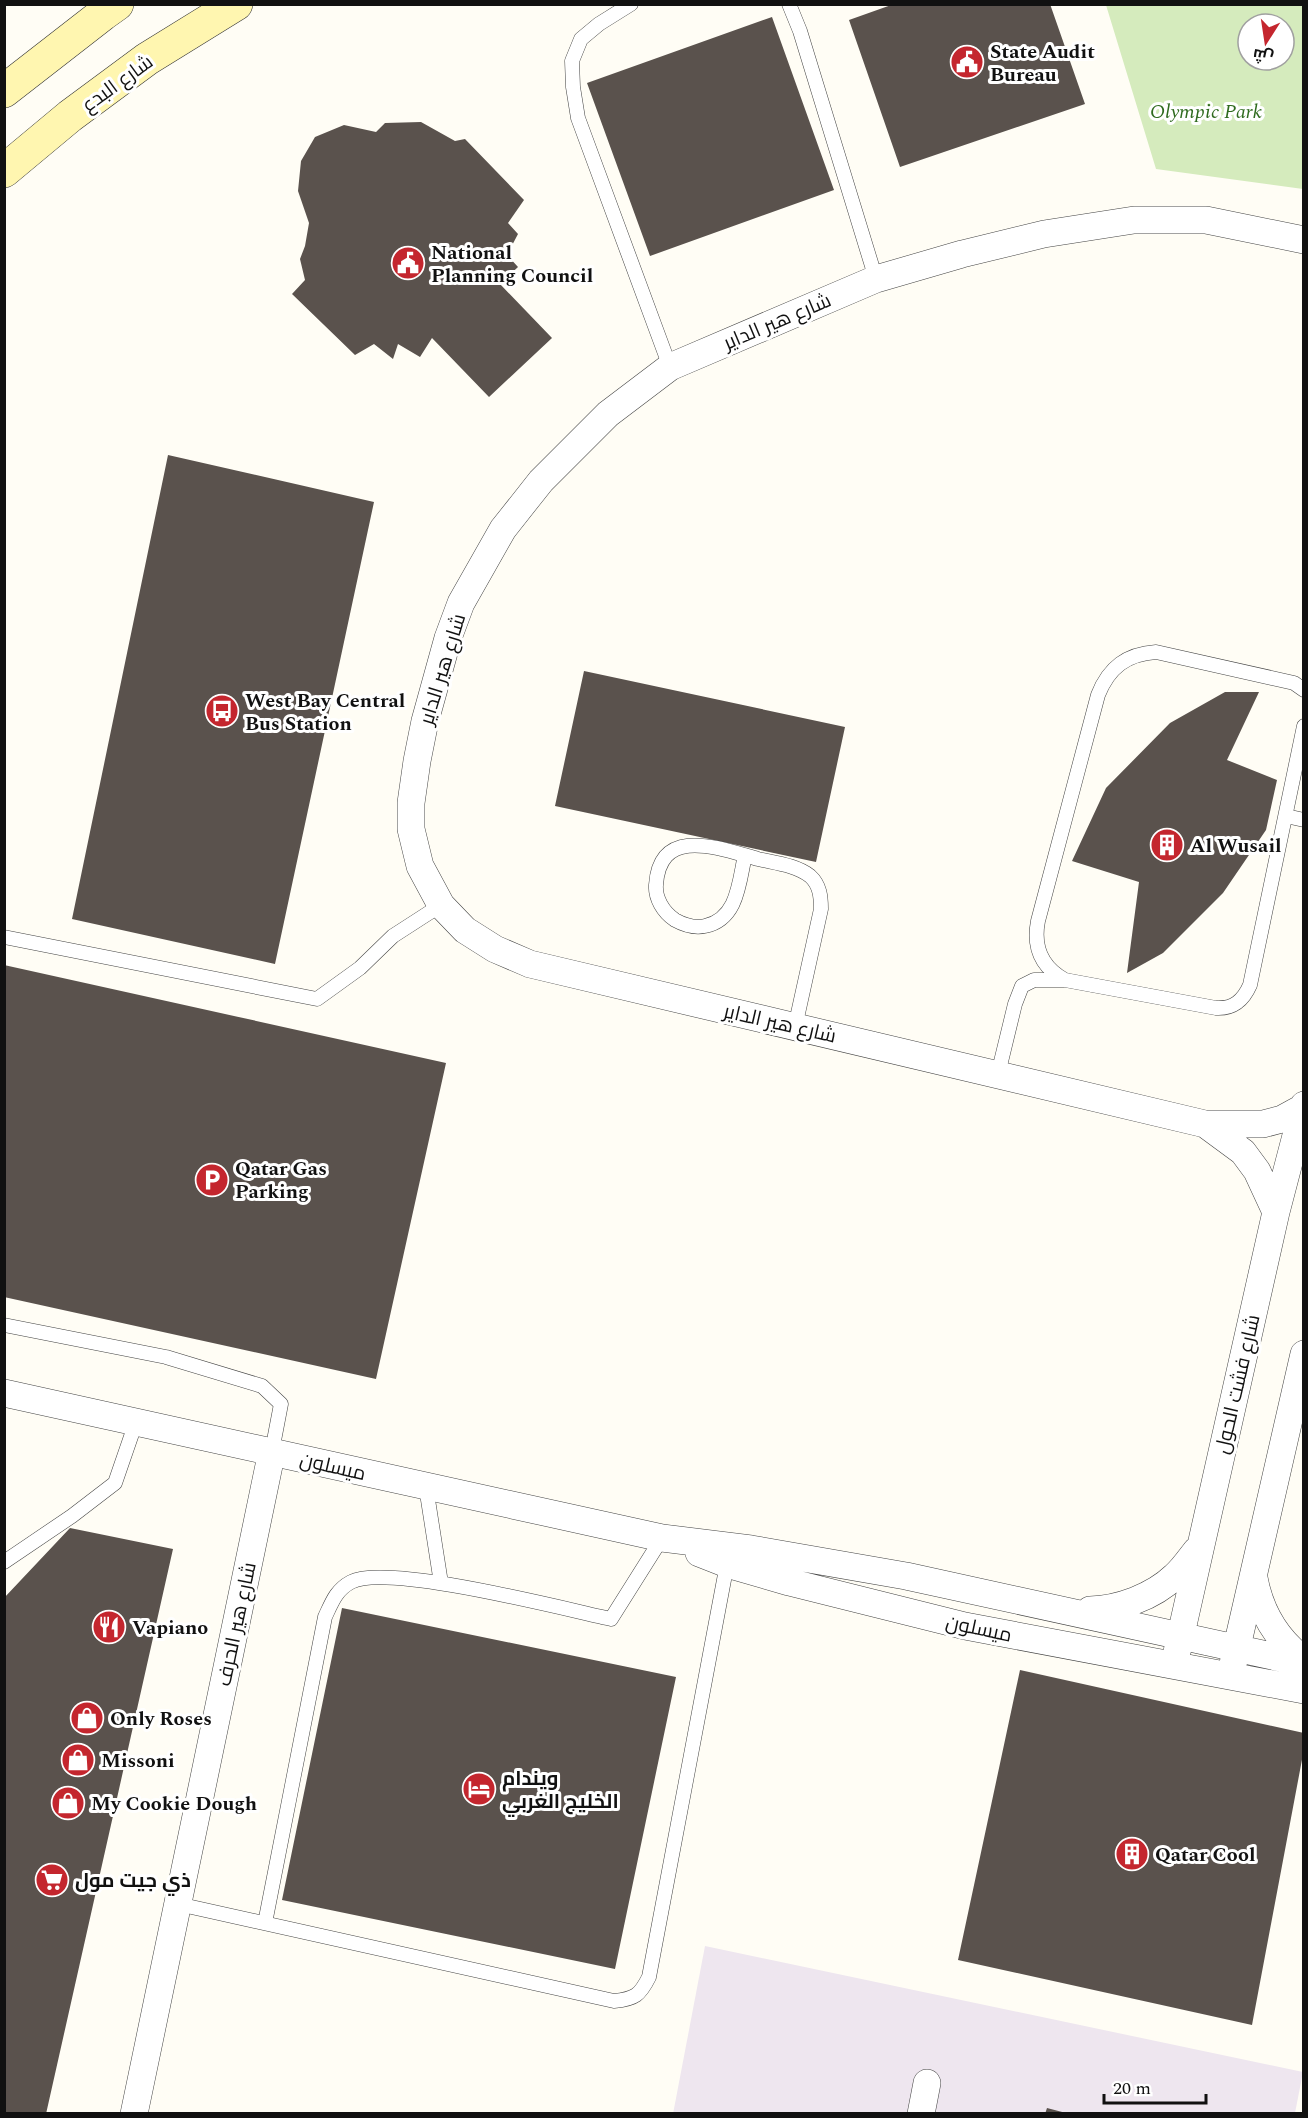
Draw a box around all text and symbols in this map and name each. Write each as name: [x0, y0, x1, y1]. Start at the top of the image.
north arrow: [1236, 12, 1296, 72]
place label: State Audit Bureau: [990, 37, 1095, 90]
text: ش: [1251, 42, 1276, 70]
public building icon: State Audit Bureau: [949, 44, 985, 80]
street label: شارع البدع: [76, 48, 160, 120]
park label: Olympic Park: [1150, 97, 1263, 127]
place label: National Planning Council: [431, 238, 593, 291]
public building icon: National Planning Council: [390, 245, 426, 281]
street label: شارع هير الداير: [718, 286, 836, 359]
street label: شارع هير الداير: [412, 610, 474, 730]
place label: West Bay Central Bus Station: [245, 686, 405, 739]
bus stop icon: West Bay Central Bus Station: [204, 693, 240, 729]
building icon: Al Wusail: [1149, 827, 1185, 863]
place label: Al Wusail: [1190, 831, 1282, 861]
street label: شارع هير الداير: [719, 996, 839, 1052]
place label: Qatar Gas Parking: [235, 1154, 327, 1207]
parking icon: Qatar Gas Parking: [194, 1162, 230, 1198]
street label: شارع فشت الحول: [1207, 1312, 1269, 1457]
street label: ميسلون: [297, 1445, 369, 1489]
street label: شارع هير الحرف: [209, 1559, 265, 1689]
street label: ميسلون: [943, 1607, 1015, 1651]
restaurant icon: Vapiano: [91, 1609, 127, 1645]
place label: Vapiano: [132, 1613, 208, 1643]
shop icon: Only Roses: [69, 1700, 105, 1736]
place label: Only Roses: [110, 1704, 212, 1734]
shop icon: Missoni: [60, 1742, 96, 1778]
place label: Missoni: [101, 1746, 175, 1776]
place label: ويندام الخليج الغربي: [502, 1764, 619, 1817]
hotel icon: ويندام الخليج الغربي: [461, 1771, 497, 1807]
shop icon: My Cookie Dough: [50, 1785, 86, 1821]
place label: My Cookie Dough: [91, 1789, 257, 1819]
building icon: Qatar Cool: [1114, 1836, 1150, 1872]
place label: Qatar Cool: [1155, 1840, 1256, 1870]
supermarket icon: ذي جيت مول: [34, 1862, 70, 1898]
place label: ذي جيت مول: [75, 1866, 191, 1896]
scale bar: [1104, 2067, 1206, 2105]
text: 20 m: [1113, 2075, 1151, 2102]

